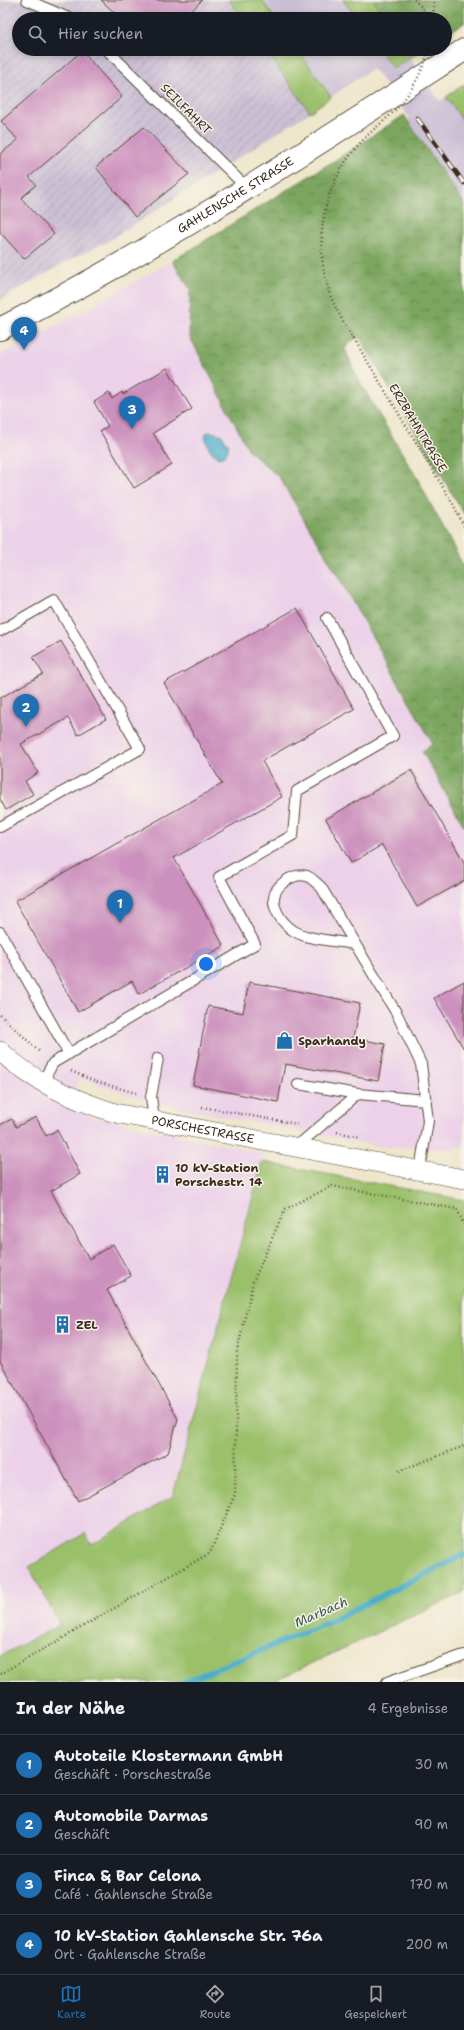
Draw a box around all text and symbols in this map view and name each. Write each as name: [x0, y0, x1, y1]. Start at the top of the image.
search box: [12, 12, 452, 56]
icon: search: [26, 23, 48, 45]
text: Hier suchen: [58, 24, 143, 44]
street label: SEILFAHRT: [157, 80, 215, 138]
street label: GAHLENSCHE STRASSE: [174, 153, 297, 237]
pin: 4: [11, 317, 37, 350]
street label: ERZBAHNTRASSE: [385, 381, 451, 475]
pin: 3: [119, 396, 145, 429]
pin: 2: [13, 694, 39, 727]
pin: 1: [107, 890, 133, 923]
your location: [196, 954, 216, 974]
shop icon: Sparhandy: [275, 1031, 295, 1051]
place label: Sparhandy: [298, 1033, 366, 1049]
street label: PORSCHESTRASSE: [150, 1112, 256, 1147]
place label: 10 kV-Station Porschestr. 14: [175, 1160, 263, 1190]
building icon: 10 kV-Station Porschestr. 14: [152, 1165, 172, 1185]
building icon: ZEL: [53, 1315, 73, 1335]
place label: ZEL: [76, 1317, 98, 1333]
water label: Marbach: [292, 1593, 350, 1631]
text: In der Nähe: [16, 1697, 125, 1719]
text: 4 Ergebnisse: [368, 1700, 448, 1717]
text: Autoteile Klostermann GmbH: [54, 1746, 283, 1766]
text: 1: [26, 1756, 32, 1773]
text: 30 m: [414, 1756, 448, 1773]
text: Geschäft · Porschestraße: [54, 1766, 211, 1783]
text: Automobile Darmas: [54, 1806, 208, 1826]
text: 2: [24, 1816, 34, 1833]
text: 90 m: [414, 1816, 448, 1833]
text: Geschäft: [54, 1826, 110, 1843]
text: Finca & Bar Celona: [54, 1866, 201, 1886]
text: 3: [24, 1876, 34, 1893]
text: 170 m: [410, 1876, 448, 1893]
text: Café · Gahlensche Straße: [54, 1886, 213, 1903]
text: 10 kV-Station Gahlensche Str. 76a: [54, 1926, 322, 1946]
text: 4: [24, 1936, 34, 1953]
text: 200 m: [406, 1936, 448, 1953]
text: Ort · Gahlensche Straße: [54, 1946, 206, 1963]
tab: Karte: [57, 1983, 86, 2022]
tab: Route: [200, 1983, 231, 2022]
tab: Gespeichert: [345, 1983, 407, 2022]

